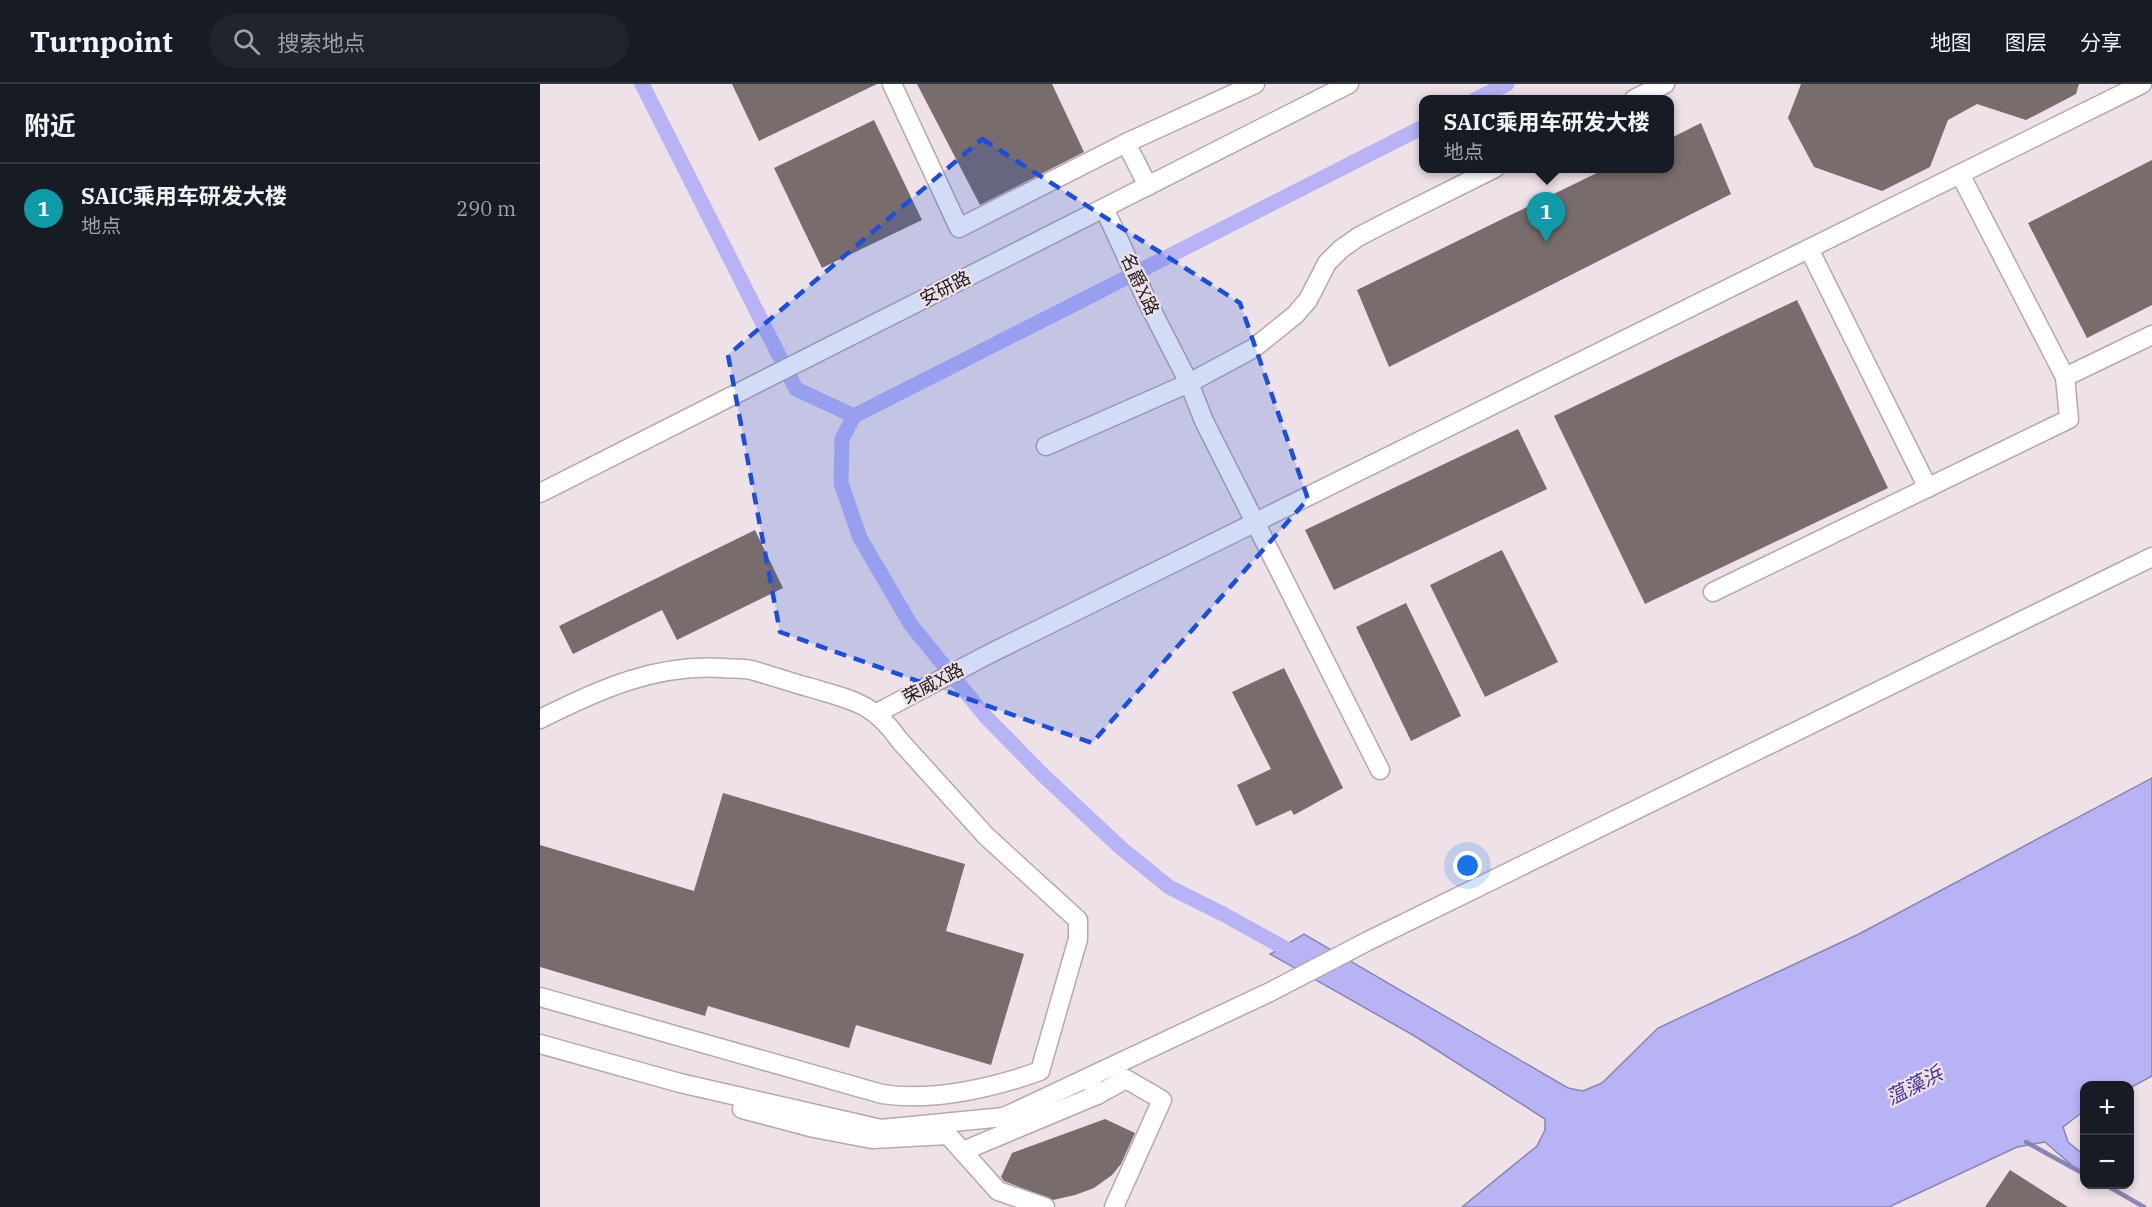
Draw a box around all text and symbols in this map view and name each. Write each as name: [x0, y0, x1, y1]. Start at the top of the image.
search box: [209, 14, 629, 68]
text: Turnpoint: [30, 23, 173, 60]
icon: search: [230, 25, 263, 58]
text: 搜索地点: [278, 28, 366, 57]
text: 地图: [1930, 28, 1972, 56]
text: 图层: [2005, 28, 2047, 56]
text: 分享: [2080, 28, 2122, 56]
popup: [1419, 95, 1674, 173]
text: SAIC乘用车研发大楼: [1444, 107, 1649, 136]
text: 附近: [24, 108, 76, 142]
text: 地点: [1444, 138, 1484, 165]
text: SAIC乘用车研发大楼: [81, 181, 287, 210]
pin: 1: [1526, 192, 1566, 242]
text: 1: [38, 195, 50, 222]
text: 290 m: [456, 195, 516, 222]
text: 地点: [81, 212, 121, 239]
street label: 名爵X路: [1116, 249, 1164, 319]
street label: 安研路: [916, 265, 974, 311]
street label: 荣威X路: [898, 657, 968, 709]
your location: [1453, 851, 1482, 880]
water label: 蕰藻浜: [1881, 1058, 1949, 1111]
map controls: [2080, 1081, 2134, 1189]
button: +: [2080, 1081, 2134, 1135]
button: −: [2080, 1135, 2134, 1189]

